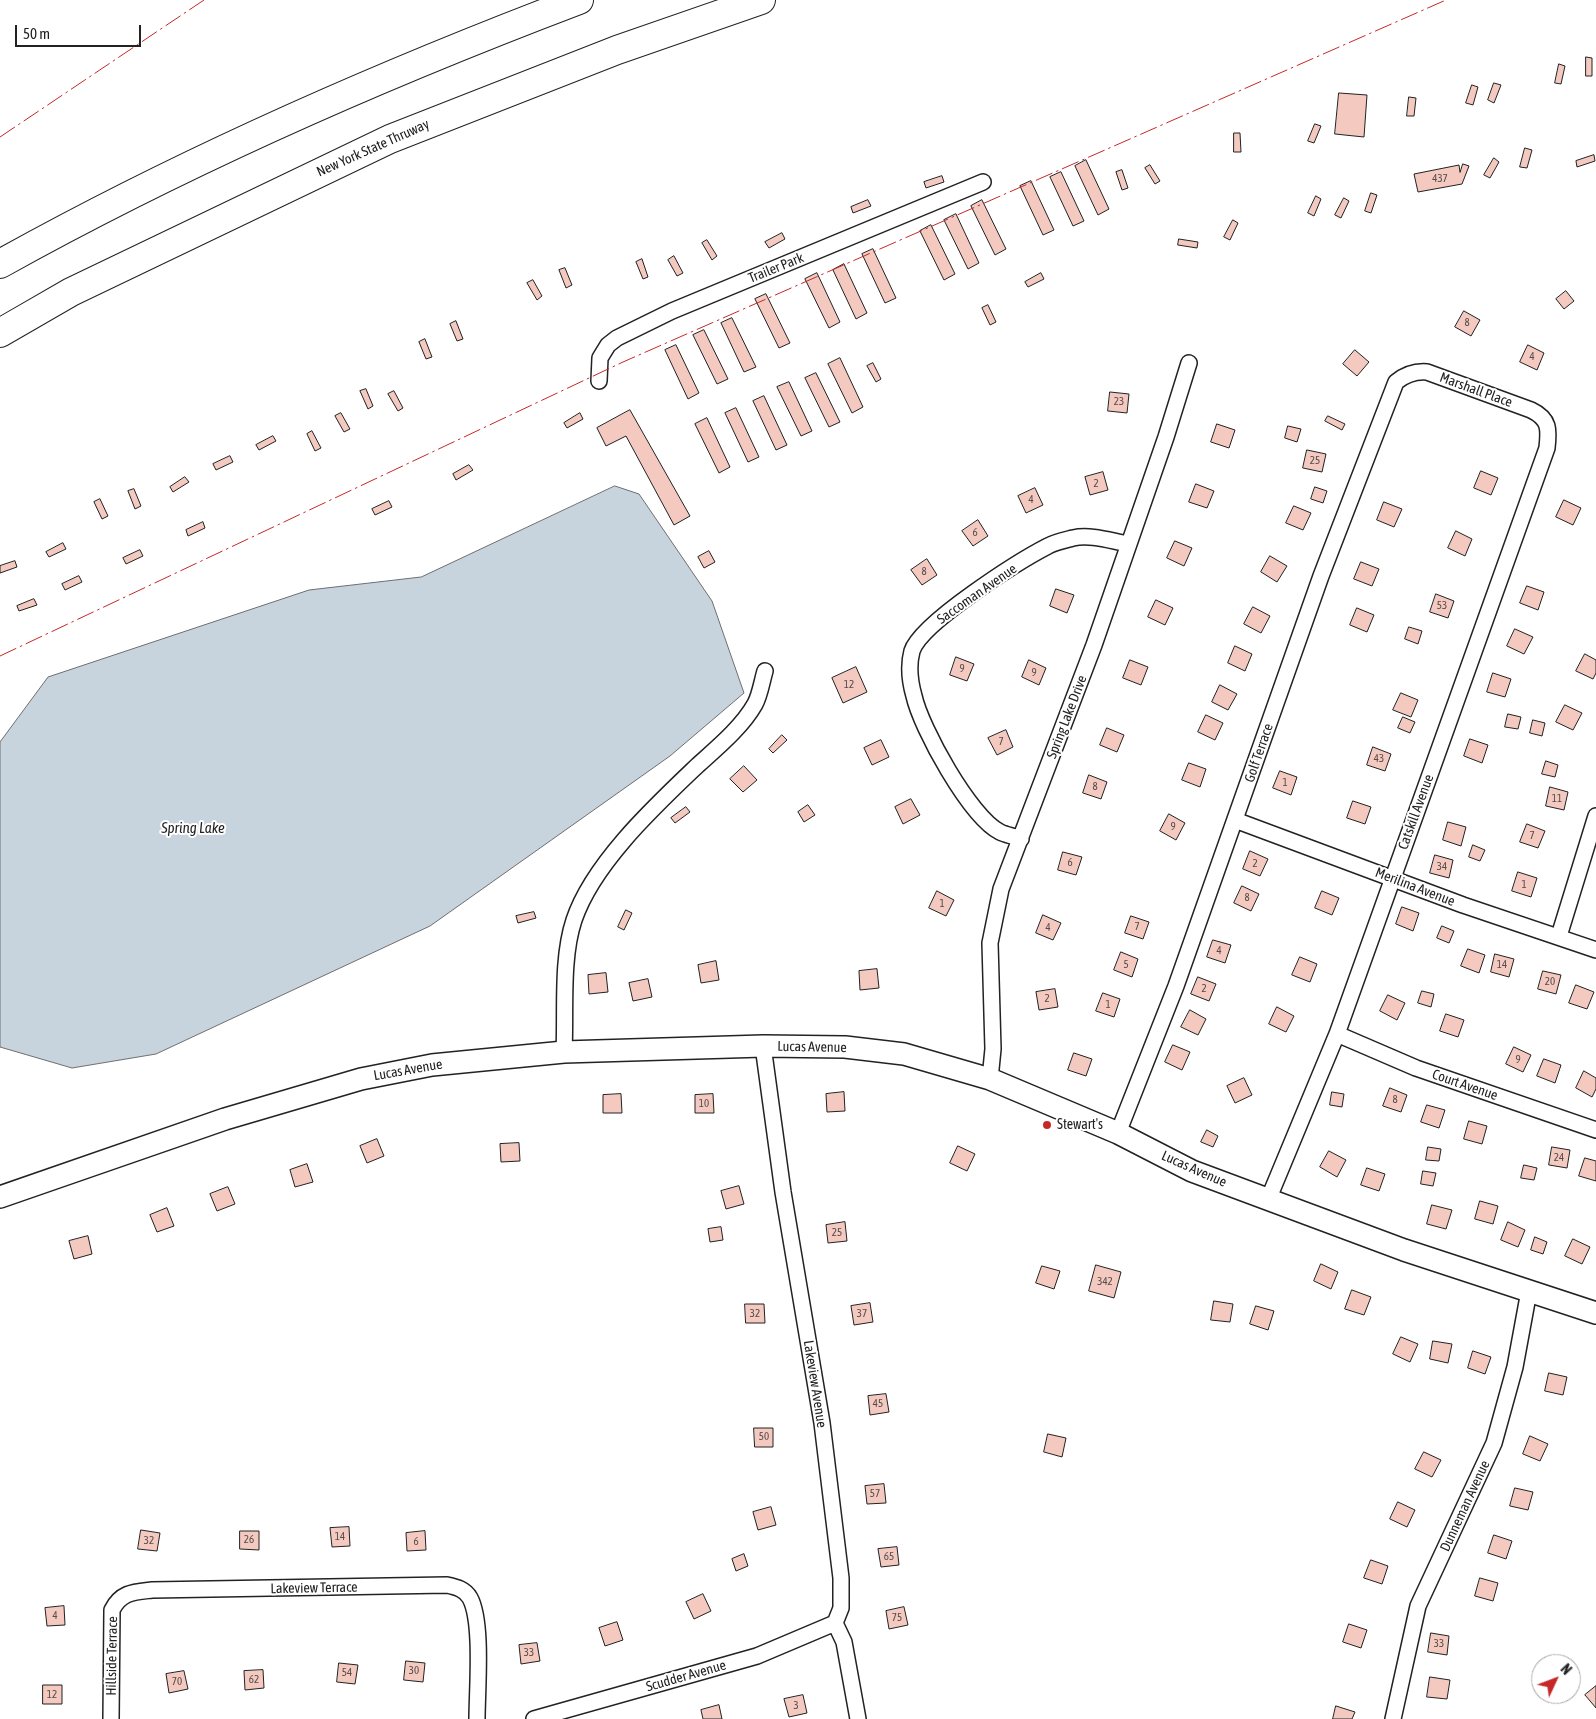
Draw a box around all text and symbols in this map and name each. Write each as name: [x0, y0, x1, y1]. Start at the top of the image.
scale bar: [18, 15, 144, 47]
text: 50 m: [23, 25, 50, 42]
street label: New York State Thruway: [314, 116, 432, 180]
house number: 437: [1432, 172, 1448, 186]
street label: Trailer Park: [746, 249, 806, 287]
house number: 8: [1464, 316, 1470, 330]
house number: 4: [1529, 350, 1535, 364]
street label: Marshall Place: [1437, 369, 1515, 411]
house number: 23: [1114, 395, 1124, 409]
house number: 25: [1310, 454, 1320, 468]
house number: 2: [1093, 477, 1099, 491]
house number: 4: [1028, 493, 1034, 507]
house number: 6: [972, 526, 978, 540]
street label: Saccoman Avenue: [934, 560, 1020, 628]
house number: 8: [921, 565, 927, 579]
house number: 53: [1437, 599, 1447, 613]
house number: 9: [959, 662, 965, 676]
house number: 9: [1031, 666, 1037, 680]
street label: Spring Lake Drive: [1043, 673, 1091, 761]
house number: 12: [844, 678, 854, 692]
street label: Golf Terrace: [1241, 721, 1277, 785]
house number: 7: [998, 735, 1004, 749]
house number: 43: [1374, 752, 1384, 766]
street label: Catskill Avenue: [1395, 772, 1437, 852]
house number: 1: [1282, 776, 1288, 790]
house number: 8: [1092, 780, 1098, 794]
house number: 11: [1552, 792, 1562, 806]
water label: Spring Lake: [161, 819, 225, 837]
house number: 9: [1170, 820, 1176, 834]
house number: 7: [1529, 829, 1535, 843]
house number: 6: [1067, 856, 1073, 870]
house number: 2: [1252, 857, 1258, 871]
house number: 34: [1437, 860, 1447, 874]
street label: Merilina Avenue: [1373, 864, 1457, 910]
house number: 1: [1521, 878, 1527, 892]
house number: 8: [1244, 891, 1250, 905]
house number: 1: [939, 897, 945, 911]
house number: 7: [1134, 920, 1140, 934]
house number: 4: [1045, 921, 1051, 935]
house number: 4: [1216, 944, 1222, 958]
house number: 5: [1123, 958, 1129, 972]
house number: 14: [1497, 958, 1507, 972]
house number: 20: [1545, 975, 1555, 989]
house number: 2: [1201, 982, 1207, 996]
house number: 2: [1044, 992, 1050, 1006]
house number: 1: [1105, 998, 1111, 1012]
street label: Lucas Avenue: [777, 1038, 847, 1056]
house number: 9: [1515, 1053, 1521, 1067]
street label: Lucas Avenue: [372, 1056, 444, 1084]
street label: Court Avenue: [1430, 1066, 1500, 1104]
house number: 8: [1392, 1093, 1398, 1107]
house number: 10: [699, 1097, 709, 1111]
place label: Stewart's: [1057, 1117, 1103, 1133]
marker: Stewart's: [1041, 1119, 1053, 1131]
street label: Lucas Avenue: [1159, 1147, 1229, 1191]
house number: 24: [1554, 1151, 1564, 1165]
house number: 25: [832, 1226, 842, 1240]
house number: 342: [1097, 1275, 1113, 1289]
house number: 32: [750, 1307, 760, 1321]
house number: 37: [857, 1307, 867, 1321]
street label: Lakeview Avenue: [800, 1339, 830, 1429]
house number: 45: [873, 1397, 883, 1411]
house number: 50: [759, 1430, 769, 1444]
street label: Dunneman Avenue: [1437, 1458, 1493, 1554]
house number: 57: [870, 1487, 880, 1501]
house number: 14: [335, 1530, 345, 1544]
house number: 26: [244, 1533, 254, 1547]
house number: 32: [144, 1534, 154, 1548]
house number: 6: [413, 1535, 419, 1549]
house number: 65: [884, 1550, 894, 1564]
street label: Lakeview Terrace: [270, 1579, 358, 1597]
house number: 4: [52, 1609, 58, 1623]
house number: 75: [892, 1611, 902, 1625]
street label: Hillside Terrace: [103, 1616, 121, 1696]
house number: 33: [1434, 1637, 1444, 1651]
house number: 33: [524, 1646, 534, 1660]
north arrow: [1531, 1654, 1581, 1704]
street label: Scudder Avenue: [644, 1657, 728, 1695]
text: N: [1558, 1661, 1575, 1678]
house number: 30: [409, 1664, 419, 1678]
house number: 54: [342, 1666, 352, 1680]
house number: 62: [249, 1673, 259, 1687]
house number: 70: [172, 1675, 182, 1689]
house number: 12: [47, 1688, 57, 1702]
house number: 3: [793, 1699, 799, 1713]

